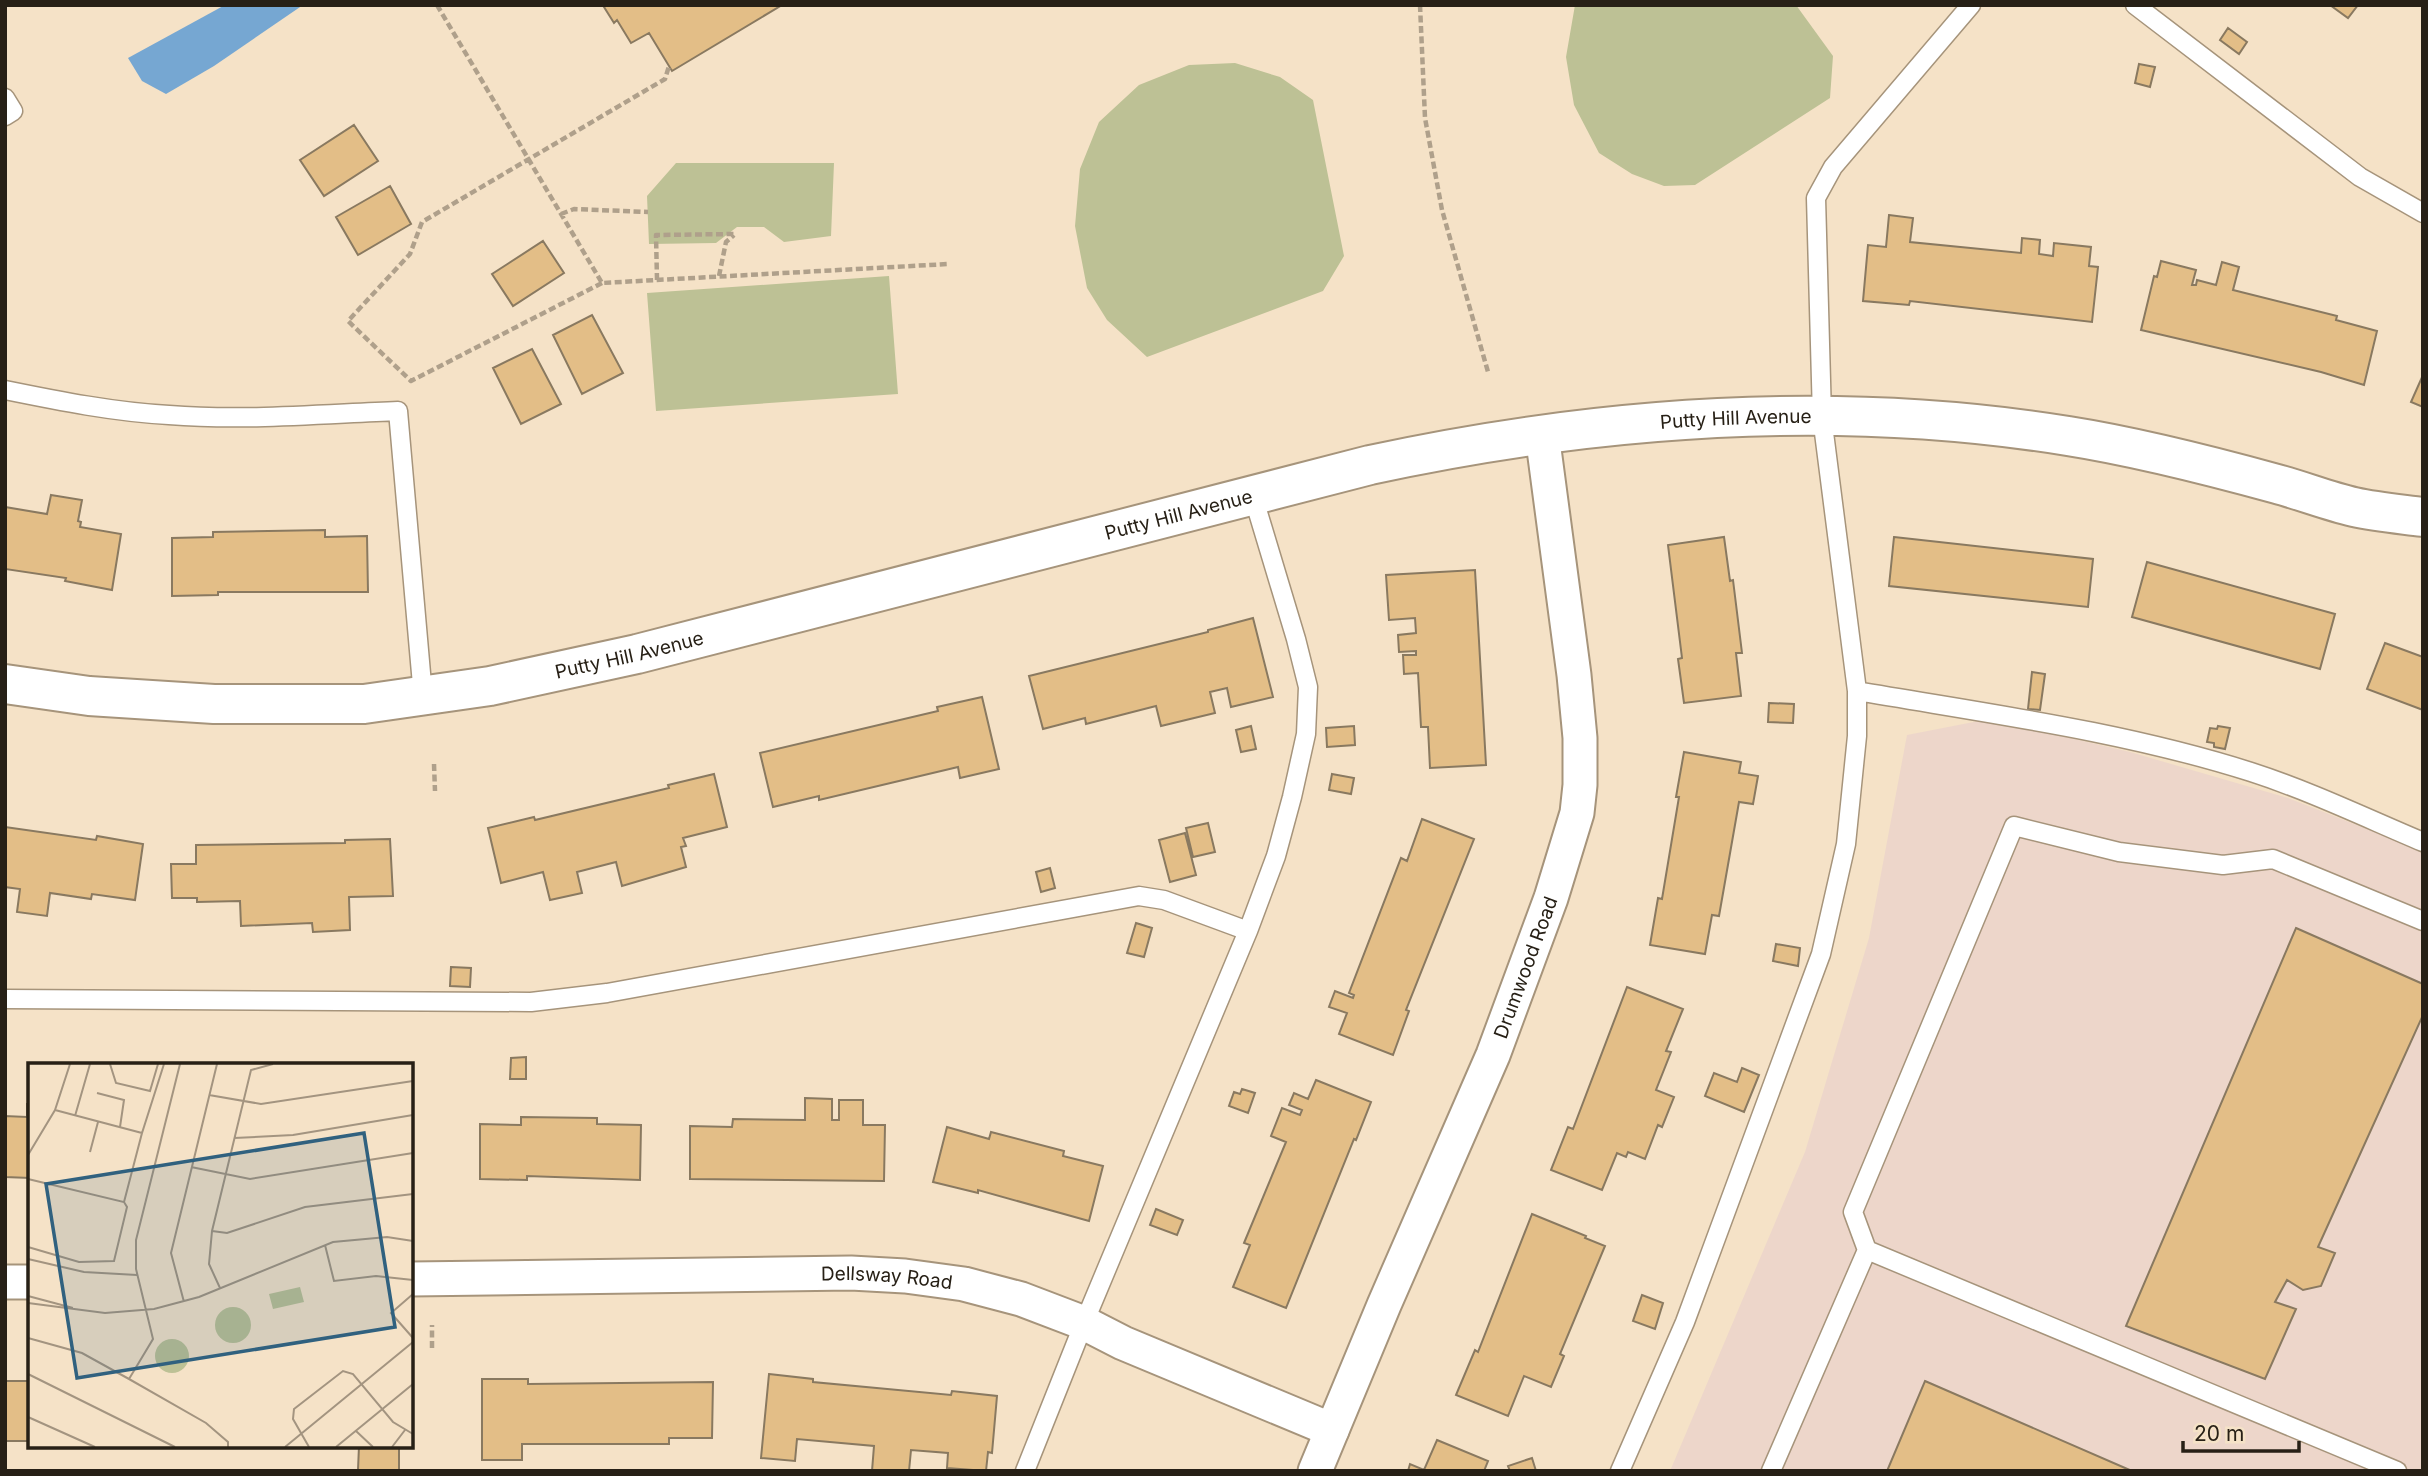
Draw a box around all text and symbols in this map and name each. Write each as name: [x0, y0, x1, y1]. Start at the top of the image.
street label: Putty Hill Avenue: [1659, 404, 1812, 433]
street label: Putty Hill Avenue: [1102, 484, 1255, 544]
street label: Putty Hill Avenue: [553, 626, 706, 683]
street label: Drumwood Road: [1489, 893, 1562, 1041]
inset map: [28, 1063, 413, 1448]
street label: Dellsway Road: [821, 1261, 954, 1294]
scale bar: [2183, 1410, 2298, 1454]
text: 20 m: [2194, 1421, 2244, 1446]

